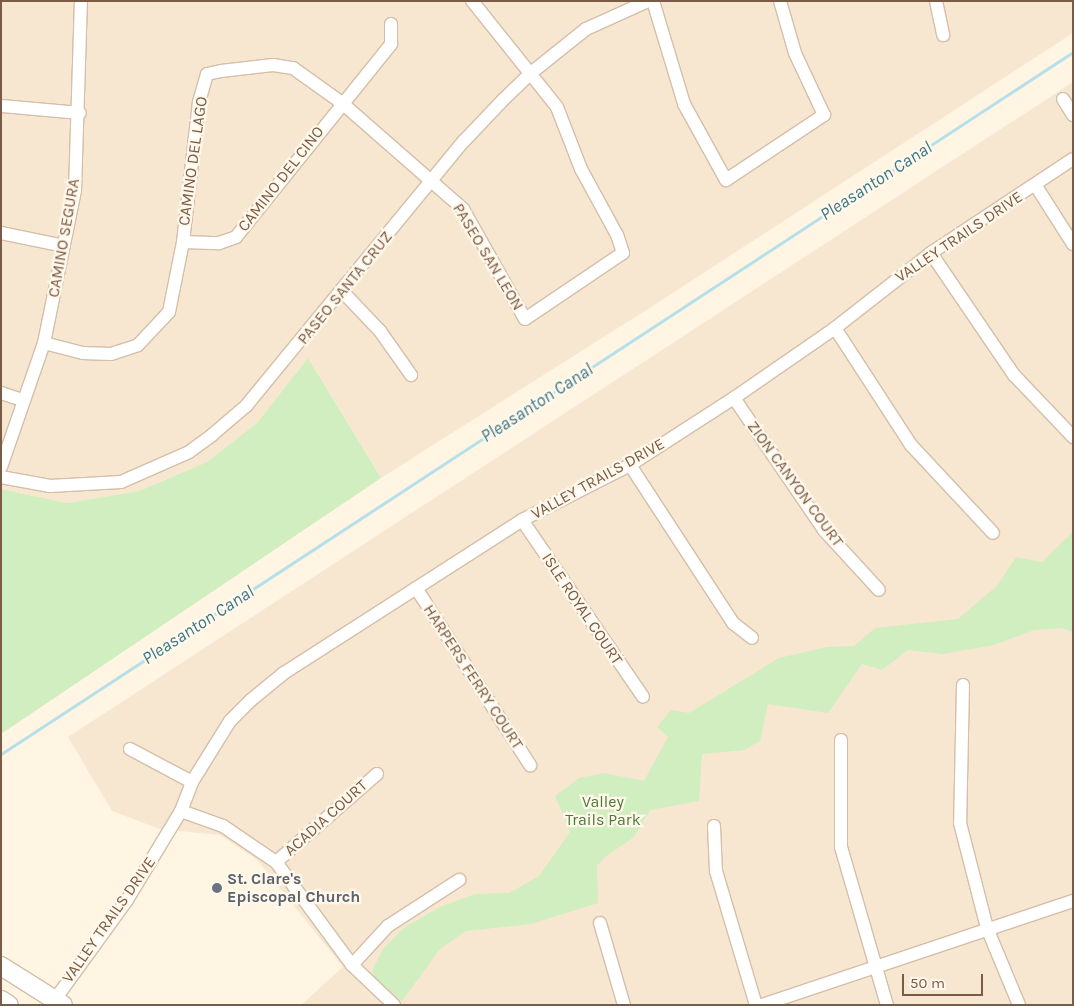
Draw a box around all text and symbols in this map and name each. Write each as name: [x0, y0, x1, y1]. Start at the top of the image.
street label: CAMINO DEL LAGO: [174, 95, 212, 227]
street label: CAMINO DEL CINO: [234, 122, 328, 236]
water label: Pleasanton Canal: [816, 137, 936, 225]
street label: CAMINO SEGURA: [44, 177, 84, 299]
street label: VALLEY TRAILS DRIVE: [892, 187, 1026, 287]
street label: PASEO SAN LEON: [448, 200, 528, 314]
street label: PASEO SANTA CRUZ: [294, 228, 396, 348]
water label: Pleasanton Canal: [477, 359, 597, 447]
street label: ZION CANYON COURT: [743, 417, 847, 551]
street label: VALLEY TRAILS DRIVE: [528, 434, 668, 524]
street label: ISLE ROYAL COURT: [537, 549, 627, 669]
water label: Pleasanton Canal: [138, 581, 258, 669]
street label: HARPERS FERRY COURT: [419, 601, 527, 753]
street label: ACADIA COURT: [281, 776, 371, 860]
park label: Valley Trails Park: [565, 792, 641, 830]
street label: VALLEY TRAILS DRIVE: [58, 853, 160, 987]
place label: St. Clare's Episcopal Church: [227, 869, 360, 907]
marker: St. Clare's Episcopal Church: [211, 882, 223, 894]
scale bar: [904, 964, 985, 996]
text: 50 m: [910, 974, 945, 992]

